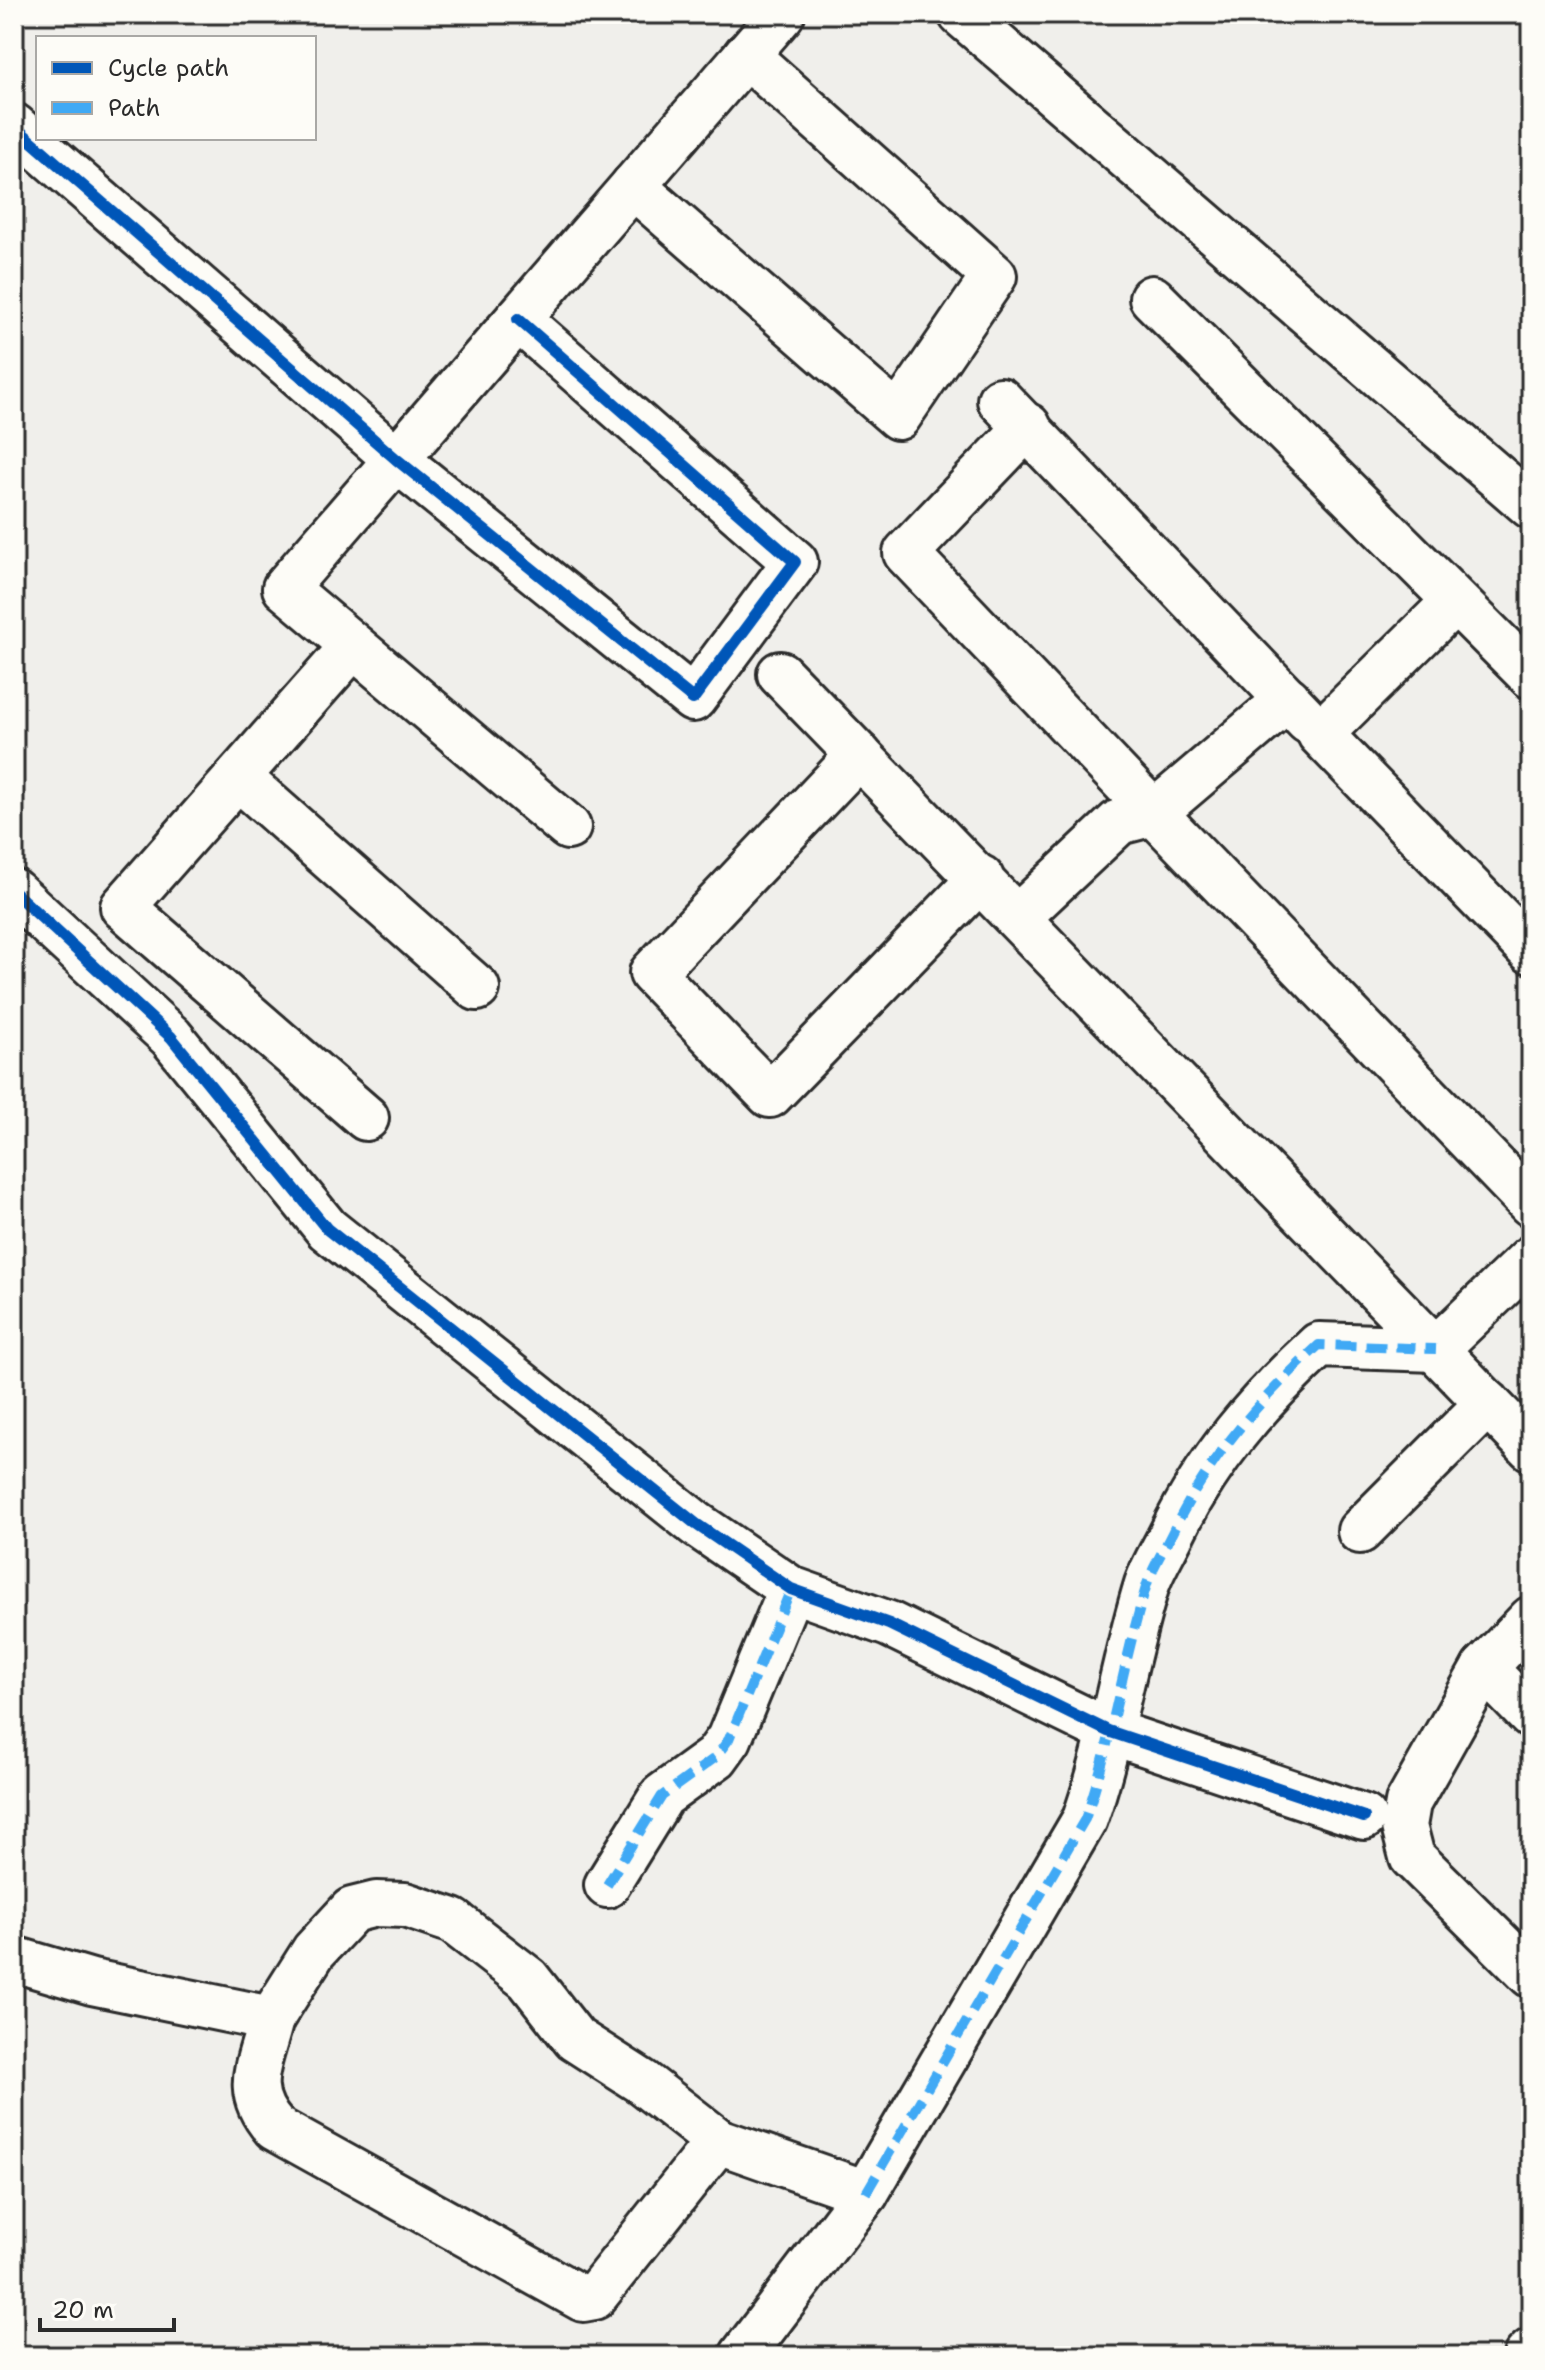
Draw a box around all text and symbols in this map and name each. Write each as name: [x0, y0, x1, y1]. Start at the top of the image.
legend: [36, 36, 316, 140]
text: Cycle path: [108, 52, 229, 84]
text: Path: [108, 92, 160, 124]
scale bar: [40, 2282, 174, 2332]
text: 20 m: [52, 2294, 114, 2326]

